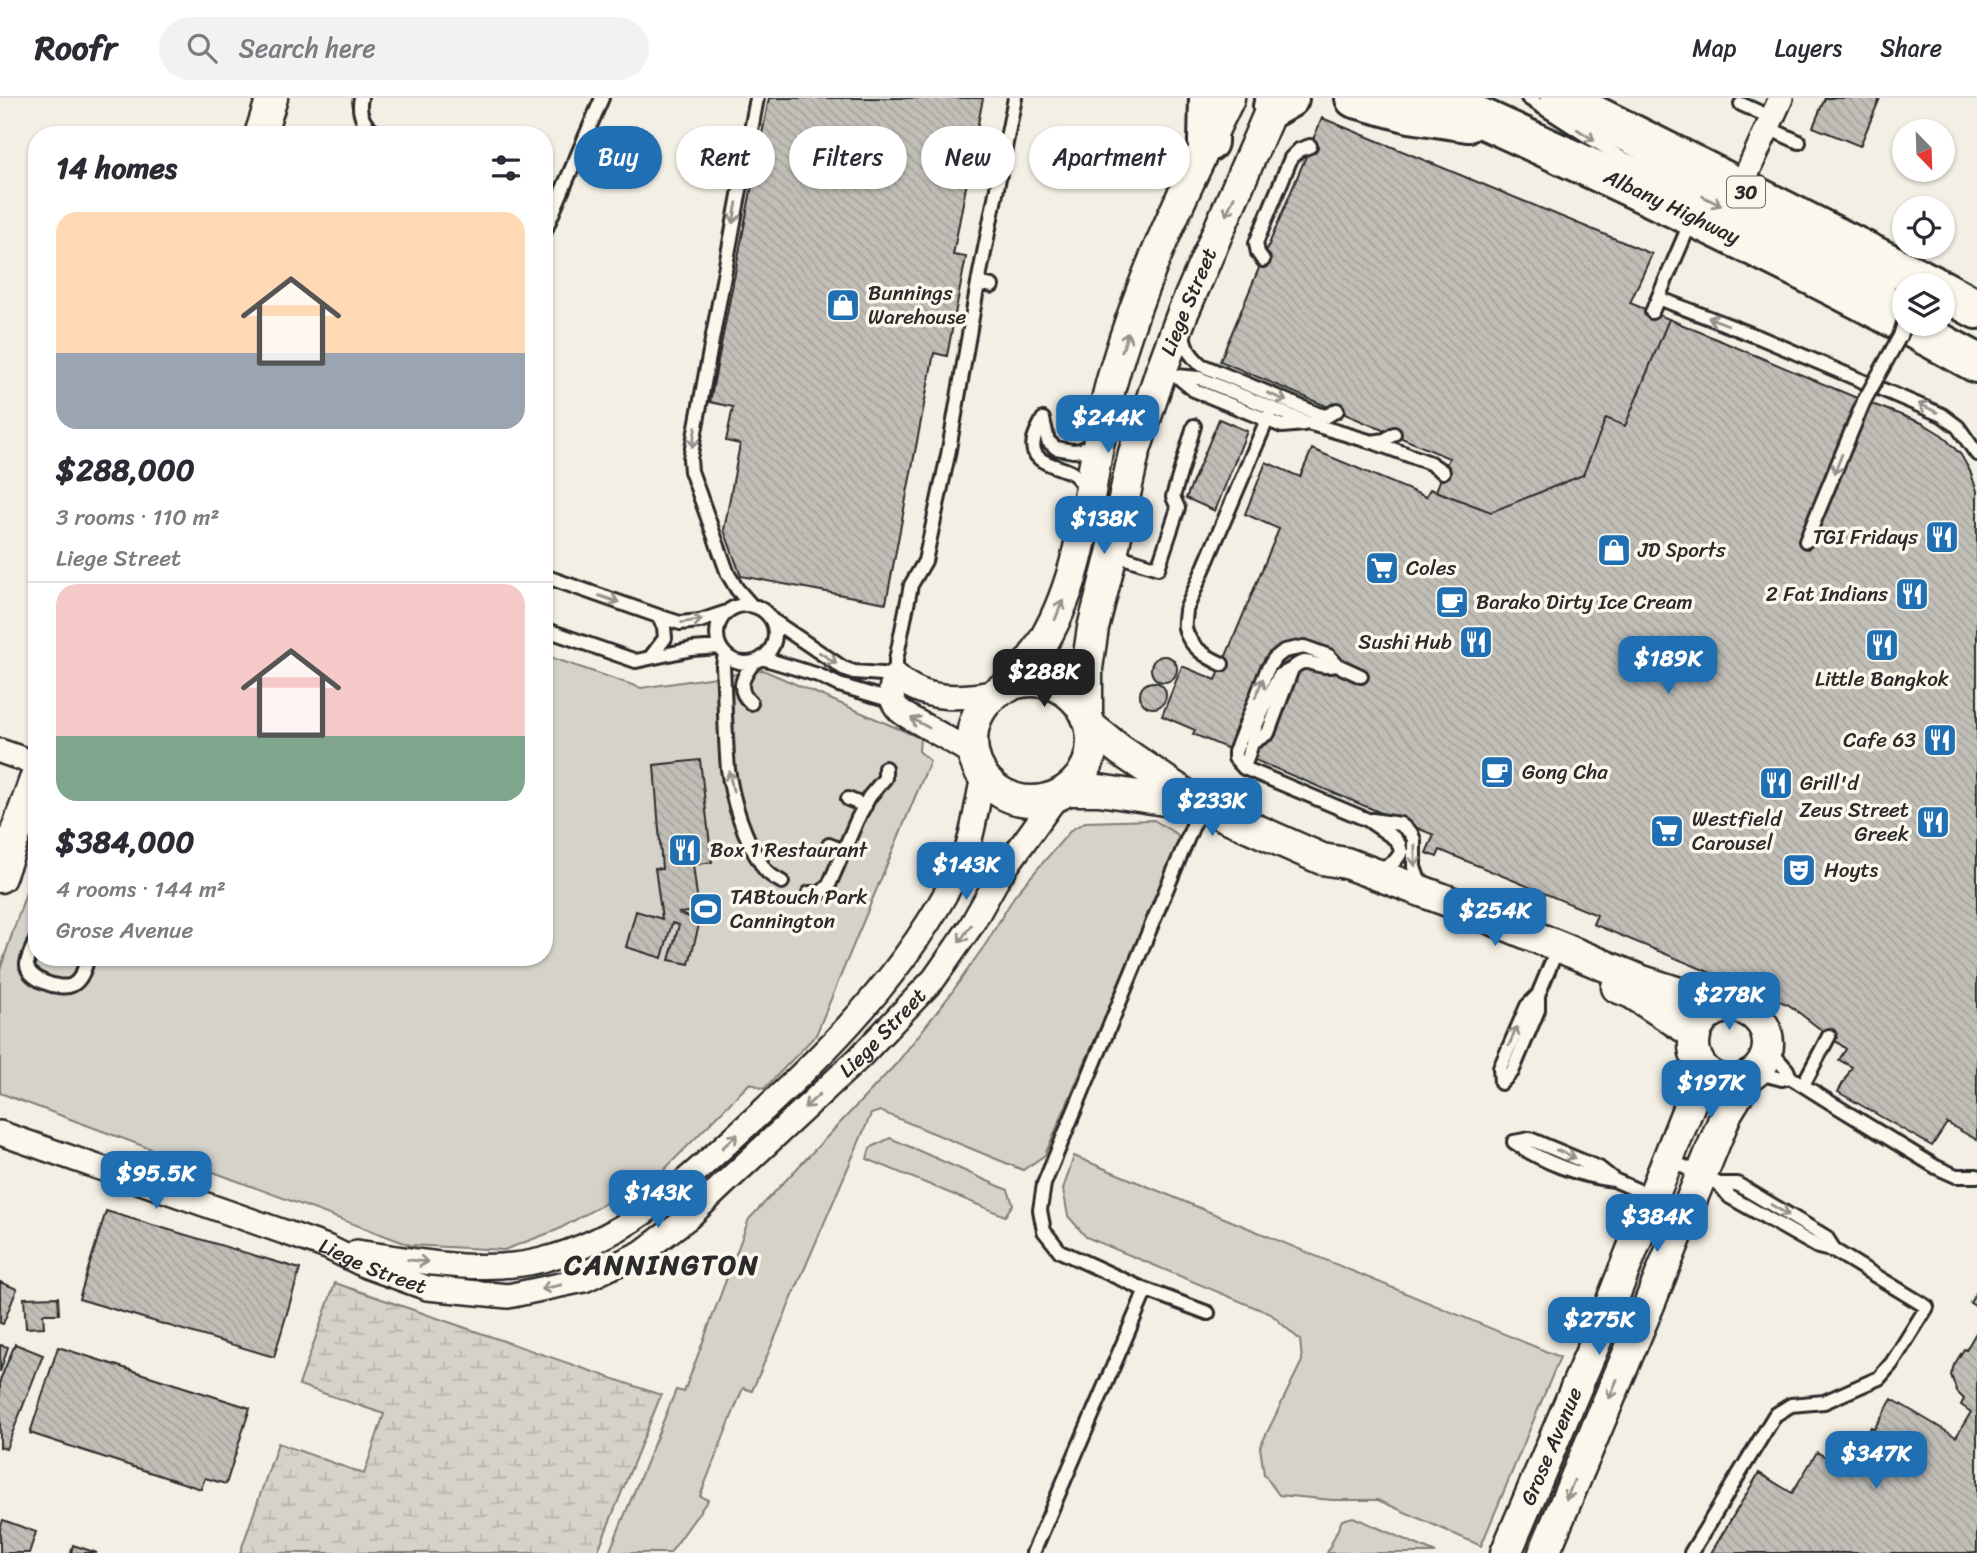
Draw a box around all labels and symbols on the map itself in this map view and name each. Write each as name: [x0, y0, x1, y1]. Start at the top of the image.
north arrow: [1892, 119, 1955, 182]
one-way arrow: [1576, 128, 1595, 142]
street label: Albany Highway: [1597, 157, 1747, 256]
road number: 30: [1727, 176, 1765, 208]
one-way arrow: [1223, 194, 1236, 216]
one-way arrow: [1701, 195, 1722, 209]
one-way arrow: [728, 201, 742, 224]
street label: Liege Street: [1149, 242, 1228, 361]
place label: Bunnings Warehouse: [868, 274, 966, 336]
shop icon: Bunnings Warehouse: [824, 286, 862, 324]
one-way arrow: [1708, 314, 1729, 327]
one-way arrow: [1120, 331, 1132, 353]
one-way arrow: [1266, 391, 1287, 404]
pin: $244K: [1059, 396, 1157, 455]
one-way arrow: [1918, 401, 1939, 415]
one-way arrow: [687, 425, 700, 448]
one-way arrow: [1830, 452, 1843, 474]
pin: $138K: [1055, 496, 1153, 556]
place label: TGI Fridays: [1813, 518, 1918, 556]
restaurant icon: TGI Fridays: [1923, 518, 1961, 556]
shop icon: JD Sports: [1595, 531, 1633, 569]
place label: JD Sports: [1637, 531, 1726, 569]
supermarket icon: Coles: [1363, 549, 1401, 587]
place label: Coles: [1406, 549, 1457, 587]
place label: 2 Fat Indians: [1766, 575, 1888, 613]
restaurant icon: 2 Fat Indians: [1893, 575, 1931, 613]
cafe icon: Barako Dirty Ice Cream: [1433, 583, 1471, 621]
place label: Barako Dirty Ice Cream: [1476, 583, 1693, 621]
one-way arrow: [597, 594, 619, 606]
one-way arrow: [1053, 600, 1066, 622]
one-way arrow: [680, 614, 703, 627]
place label: Sushi Hub: [1358, 623, 1452, 661]
restaurant icon: Sushi Hub: [1457, 623, 1495, 661]
restaurant icon: Little Bangkok: [1863, 626, 1901, 664]
pin: $189K: [1619, 636, 1717, 696]
pin: $288K: [995, 650, 1093, 709]
one-way arrow: [818, 651, 837, 665]
place label: Little Bangkok: [1815, 660, 1949, 698]
one-way arrow: [1254, 678, 1267, 699]
one-way arrow: [910, 716, 930, 730]
place label: Cafe 63: [1843, 721, 1916, 759]
restaurant icon: Cafe 63: [1921, 721, 1959, 759]
cafe icon: Gong Cha: [1478, 753, 1516, 791]
place label: Gong Cha: [1522, 753, 1608, 791]
restaurant icon: Grill'd: [1757, 764, 1795, 802]
place label: Grill'd: [1800, 764, 1860, 802]
one-way arrow: [723, 770, 737, 793]
pin: $233K: [1163, 778, 1261, 838]
place label: Zeus Street Greek: [1799, 791, 1909, 853]
place label: Westfield Carousel: [1692, 800, 1783, 862]
restaurant icon: Zeus Street Greek: [1914, 803, 1952, 841]
supermarket icon: Westfield Carousel: [1648, 812, 1686, 850]
restaurant icon: Box 1 Restaurant: [666, 831, 704, 869]
place label: Box 1 Restaurant: [710, 831, 869, 869]
pin: $143K: [917, 842, 1015, 902]
one-way arrow: [1408, 845, 1421, 868]
theatre icon: Hoyts: [1780, 851, 1818, 889]
place label: Hoyts: [1824, 851, 1879, 889]
place label: TABtouch Park Cannington: [730, 878, 868, 940]
pin: $254K: [1446, 888, 1544, 948]
sports icon: TABtouch Park Cannington: [687, 890, 725, 928]
one-way arrow: [958, 924, 972, 943]
pin: $278K: [1680, 972, 1778, 1032]
street label: Liege Street: [830, 978, 936, 1087]
one-way arrow: [1508, 1026, 1521, 1048]
pin: $197K: [1662, 1060, 1760, 1120]
one-way arrow: [803, 1093, 821, 1109]
one-way arrow: [721, 1133, 739, 1149]
one-way arrow: [1554, 1148, 1576, 1161]
pin: $95.5K: [99, 1152, 213, 1211]
pin: $143K: [609, 1170, 707, 1230]
pin: $384K: [1608, 1194, 1706, 1254]
one-way arrow: [1770, 1204, 1790, 1218]
street label: Liege Street: [314, 1227, 432, 1305]
district label: CANNINGTON: [563, 1240, 760, 1289]
one-way arrow: [407, 1255, 429, 1268]
one-way arrow: [540, 1280, 563, 1294]
pin: $275K: [1550, 1298, 1648, 1357]
one-way arrow: [1605, 1378, 1618, 1400]
street label: Grose Avenue: [1509, 1381, 1593, 1511]
pin: $347K: [1827, 1432, 1925, 1491]
one-way arrow: [1563, 1479, 1576, 1500]

